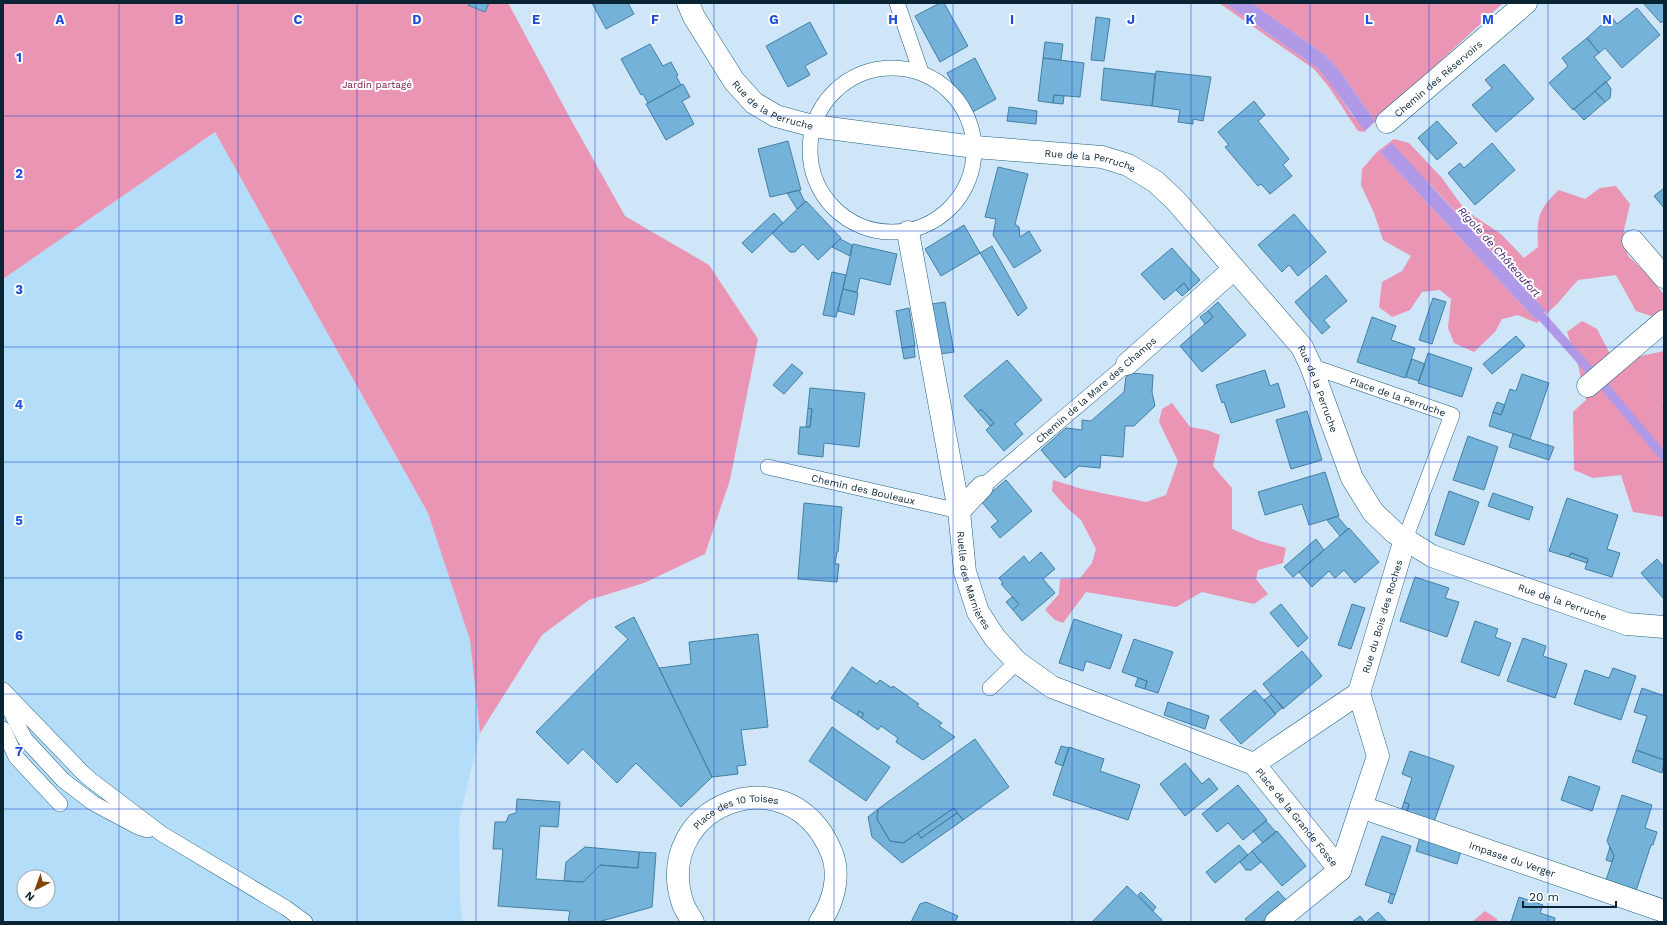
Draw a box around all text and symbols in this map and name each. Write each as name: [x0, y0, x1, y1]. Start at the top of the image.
text: A: [56, 12, 65, 27]
text: B: [175, 12, 184, 27]
text: C: [294, 12, 303, 27]
text: D: [412, 12, 422, 27]
text: E: [532, 12, 540, 27]
text: F: [651, 12, 659, 27]
text: G: [769, 12, 779, 27]
text: H: [888, 12, 898, 27]
text: I: [1010, 12, 1014, 27]
text: J: [1127, 12, 1135, 27]
text: K: [1245, 12, 1255, 27]
text: L: [1365, 12, 1373, 27]
text: M: [1482, 12, 1494, 27]
text: N: [1602, 12, 1612, 27]
street label: Chemin des Réservoirs: [1392, 38, 1484, 119]
text: 1: [16, 50, 22, 65]
street label: Rue de la Perruche: [730, 78, 815, 131]
park label: Jardin partagé: [342, 79, 412, 90]
street label: Rue de la Perruche: [1044, 147, 1138, 174]
text: 2: [15, 166, 23, 181]
water label: Rigole de Châteaufort: [1455, 204, 1543, 300]
text: 3: [15, 282, 23, 297]
street label: Chemin de la Mare des Champs: [1034, 335, 1158, 445]
street label: Rue de la Perruche: [1296, 343, 1340, 434]
street label: Place de la Perruche: [1348, 374, 1448, 418]
text: 4: [15, 397, 24, 412]
street label: Chemin des Bouleaux: [811, 472, 916, 506]
text: 5: [15, 513, 23, 528]
street label: Ruelle des Marnières: [955, 530, 993, 631]
street label: Rue du Bois des Roches: [1360, 558, 1404, 674]
street label: Rue de la Perruche: [1517, 581, 1609, 622]
text: 6: [15, 628, 23, 643]
text: 7: [15, 744, 23, 759]
street label: Place de la Grande Fosse: [1254, 766, 1340, 869]
street label: Place des 10 Toises: [690, 792, 780, 831]
street label: Impasse du Verger: [1468, 839, 1557, 879]
north arrow: [16, 869, 56, 909]
scale bar: [1523, 883, 1616, 909]
text: N: [22, 889, 37, 904]
text: 20 m: [1529, 890, 1559, 904]

